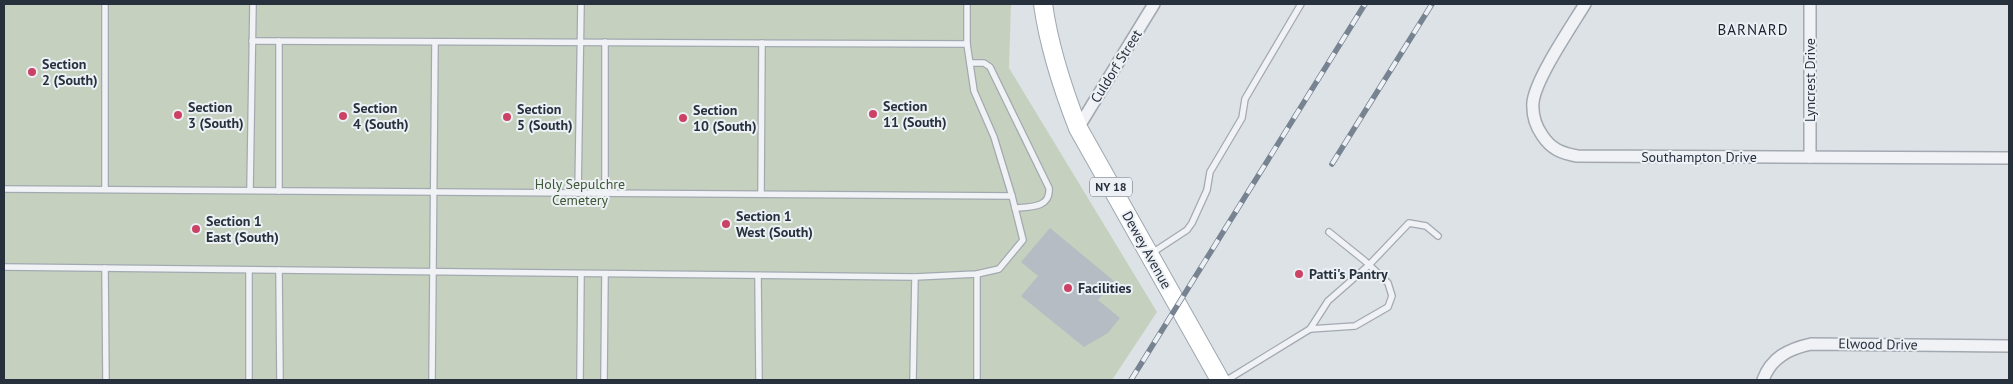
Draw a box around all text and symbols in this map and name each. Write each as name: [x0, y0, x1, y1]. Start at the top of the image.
district label: BARNARD: [1717, 20, 1789, 39]
street label: Culdorf Street: [1086, 26, 1146, 106]
street label: Lyncrest Drive: [1801, 38, 1819, 122]
place label: Section 2 (South): [42, 55, 98, 89]
marker: Section 2 (South): [26, 66, 38, 78]
place label: Section 11 (South): [883, 97, 947, 131]
place label: Section 3 (South): [188, 98, 244, 132]
place label: Section 4 (South): [353, 99, 409, 133]
place label: Section 5 (South): [517, 100, 573, 134]
place label: Section 10 (South): [693, 101, 757, 135]
marker: Section 11 (South): [867, 108, 879, 120]
marker: Section 3 (South): [172, 109, 184, 121]
marker: Section 4 (South): [337, 110, 349, 122]
marker: Section 5 (South): [501, 111, 513, 123]
marker: Section 10 (South): [677, 112, 689, 124]
street label: Southampton Drive: [1641, 148, 1757, 166]
park label: Holy Sepulchre Cemetery: [535, 175, 625, 209]
road number: NY 18: [1090, 178, 1132, 196]
place label: Section 1 West (South): [736, 207, 813, 241]
street label: Dewey Avenue: [1118, 208, 1176, 292]
place label: Section 1 East (South): [206, 212, 279, 246]
marker: Section 1 West (South): [720, 218, 732, 230]
marker: Section 1 East (South): [190, 223, 202, 235]
place label: Patti's Pantry: [1309, 265, 1388, 283]
marker: Patti's Pantry: [1293, 268, 1305, 280]
place label: Facilities: [1078, 279, 1132, 297]
marker: Facilities: [1062, 282, 1074, 294]
street label: Elwood Drive: [1838, 334, 1918, 354]

